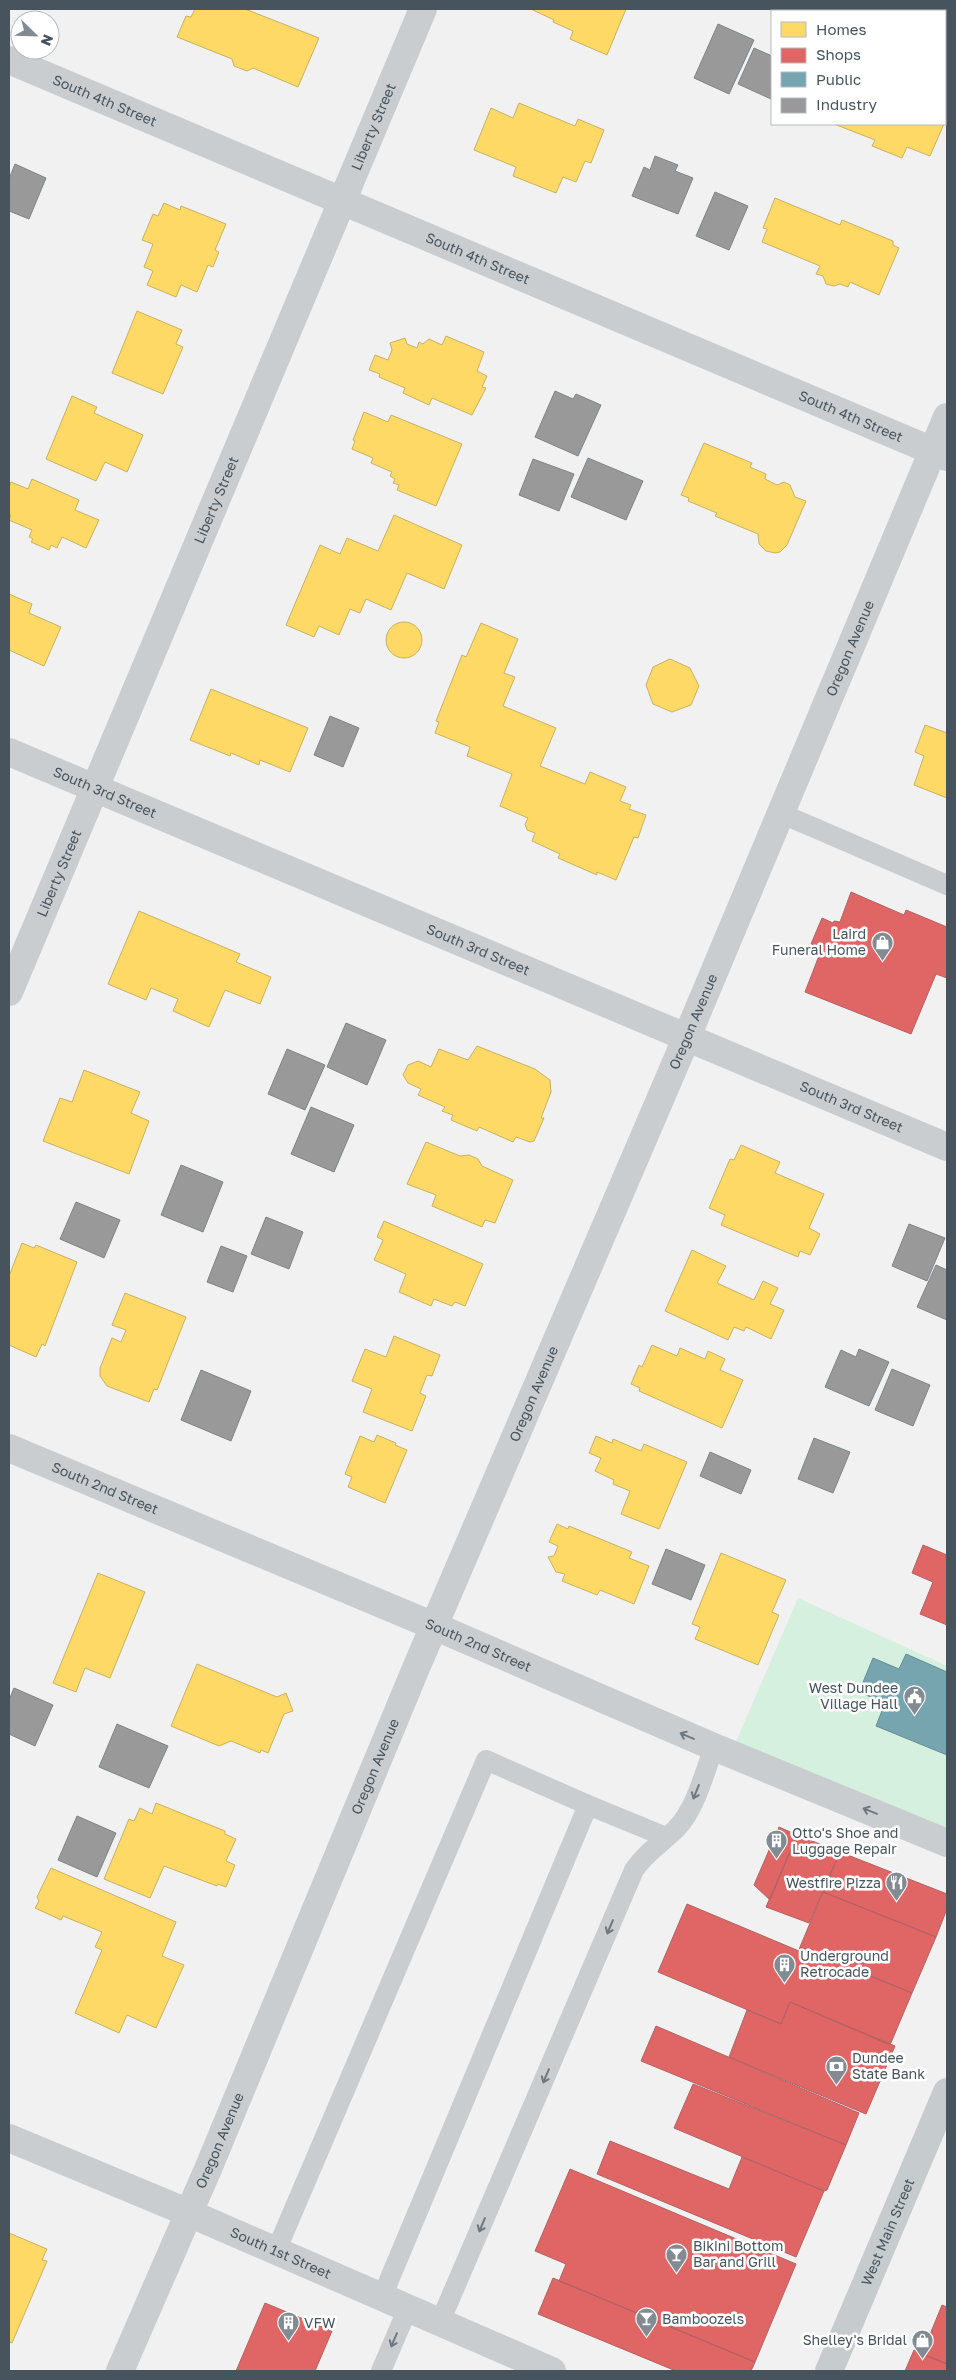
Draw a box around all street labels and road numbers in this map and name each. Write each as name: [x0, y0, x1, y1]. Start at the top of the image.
street label: South 4th Street: [50, 71, 160, 130]
street label: Liberty Street: [347, 80, 399, 173]
street label: South 4th Street: [423, 228, 533, 287]
street label: South 4th Street: [796, 386, 905, 445]
street label: Liberty Street: [190, 454, 242, 546]
street label: Oregon Avenue: [822, 598, 877, 699]
street label: South 3rd Street: [51, 763, 159, 821]
street label: Liberty Street: [33, 827, 84, 919]
street label: South 3rd Street: [424, 920, 533, 978]
street label: Oregon Avenue: [665, 971, 720, 1072]
street label: South 3rd Street: [797, 1077, 906, 1136]
street label: Oregon Avenue: [505, 1343, 561, 1444]
street label: South 2nd Street: [49, 1458, 161, 1518]
street label: South 2nd Street: [423, 1614, 534, 1675]
street label: Oregon Avenue: [347, 1716, 402, 1817]
street label: Oregon Avenue: [192, 2090, 247, 2191]
street label: West Main Street: [857, 2176, 918, 2288]
street label: South 1st Street: [228, 2223, 334, 2282]

